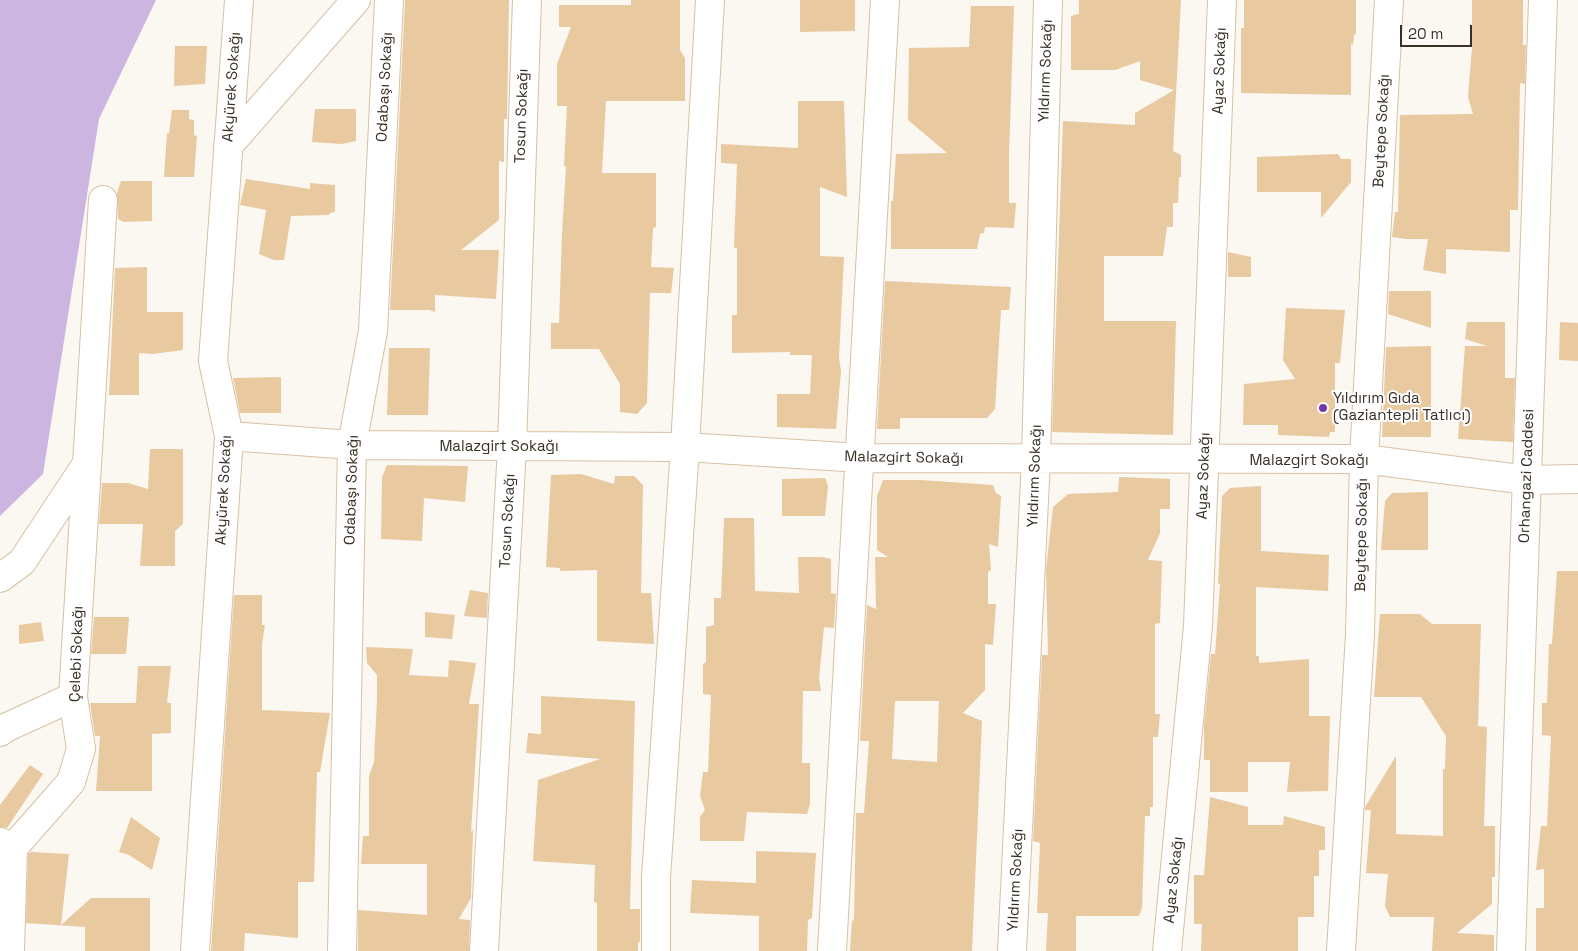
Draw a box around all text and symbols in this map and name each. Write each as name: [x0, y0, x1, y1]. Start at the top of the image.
scale bar: [1403, 15, 1476, 47]
street label: Yıldırım Sokağı: [1035, 19, 1057, 123]
text: 20 m: [1408, 24, 1443, 43]
street label: Ayaz Sokağı: [1209, 27, 1231, 115]
street label: Akyürek Sokağı: [219, 31, 245, 143]
street label: Odabaşı Sokağı: [373, 32, 397, 142]
street label: Tosun Sokağı: [511, 68, 533, 164]
street label: Beytepe Sokağı: [1370, 74, 1394, 188]
place label: Yıldırım Gıda (Gaziantepli Tatlıcı): [1333, 390, 1471, 425]
marker: Yıldırım Gıda (Gaziantepli Tatlıcı): [1317, 402, 1329, 414]
street label: Orhangazi Caddesi: [1516, 409, 1538, 543]
street label: Yıldırım Sokağı: [1024, 424, 1046, 528]
street label: Ayaz Sokağı: [1193, 432, 1215, 520]
street label: Akyürek Sokağı: [212, 435, 236, 545]
street label: Odabaşı Sokağı: [341, 435, 363, 545]
street label: Malazgirt Sokağı: [439, 438, 559, 456]
street label: Malazgirt Sokağı: [844, 448, 964, 468]
street label: Malazgirt Sokağı: [1249, 452, 1369, 470]
street label: Tosun Sokağı: [497, 473, 519, 569]
street label: Beytepe Sokağı: [1352, 478, 1372, 592]
street label: Çelebi Sokağı: [66, 606, 88, 702]
street label: Yıldırım Sokağı: [1004, 828, 1028, 932]
street label: Ayaz Sokağı: [1161, 836, 1187, 924]

